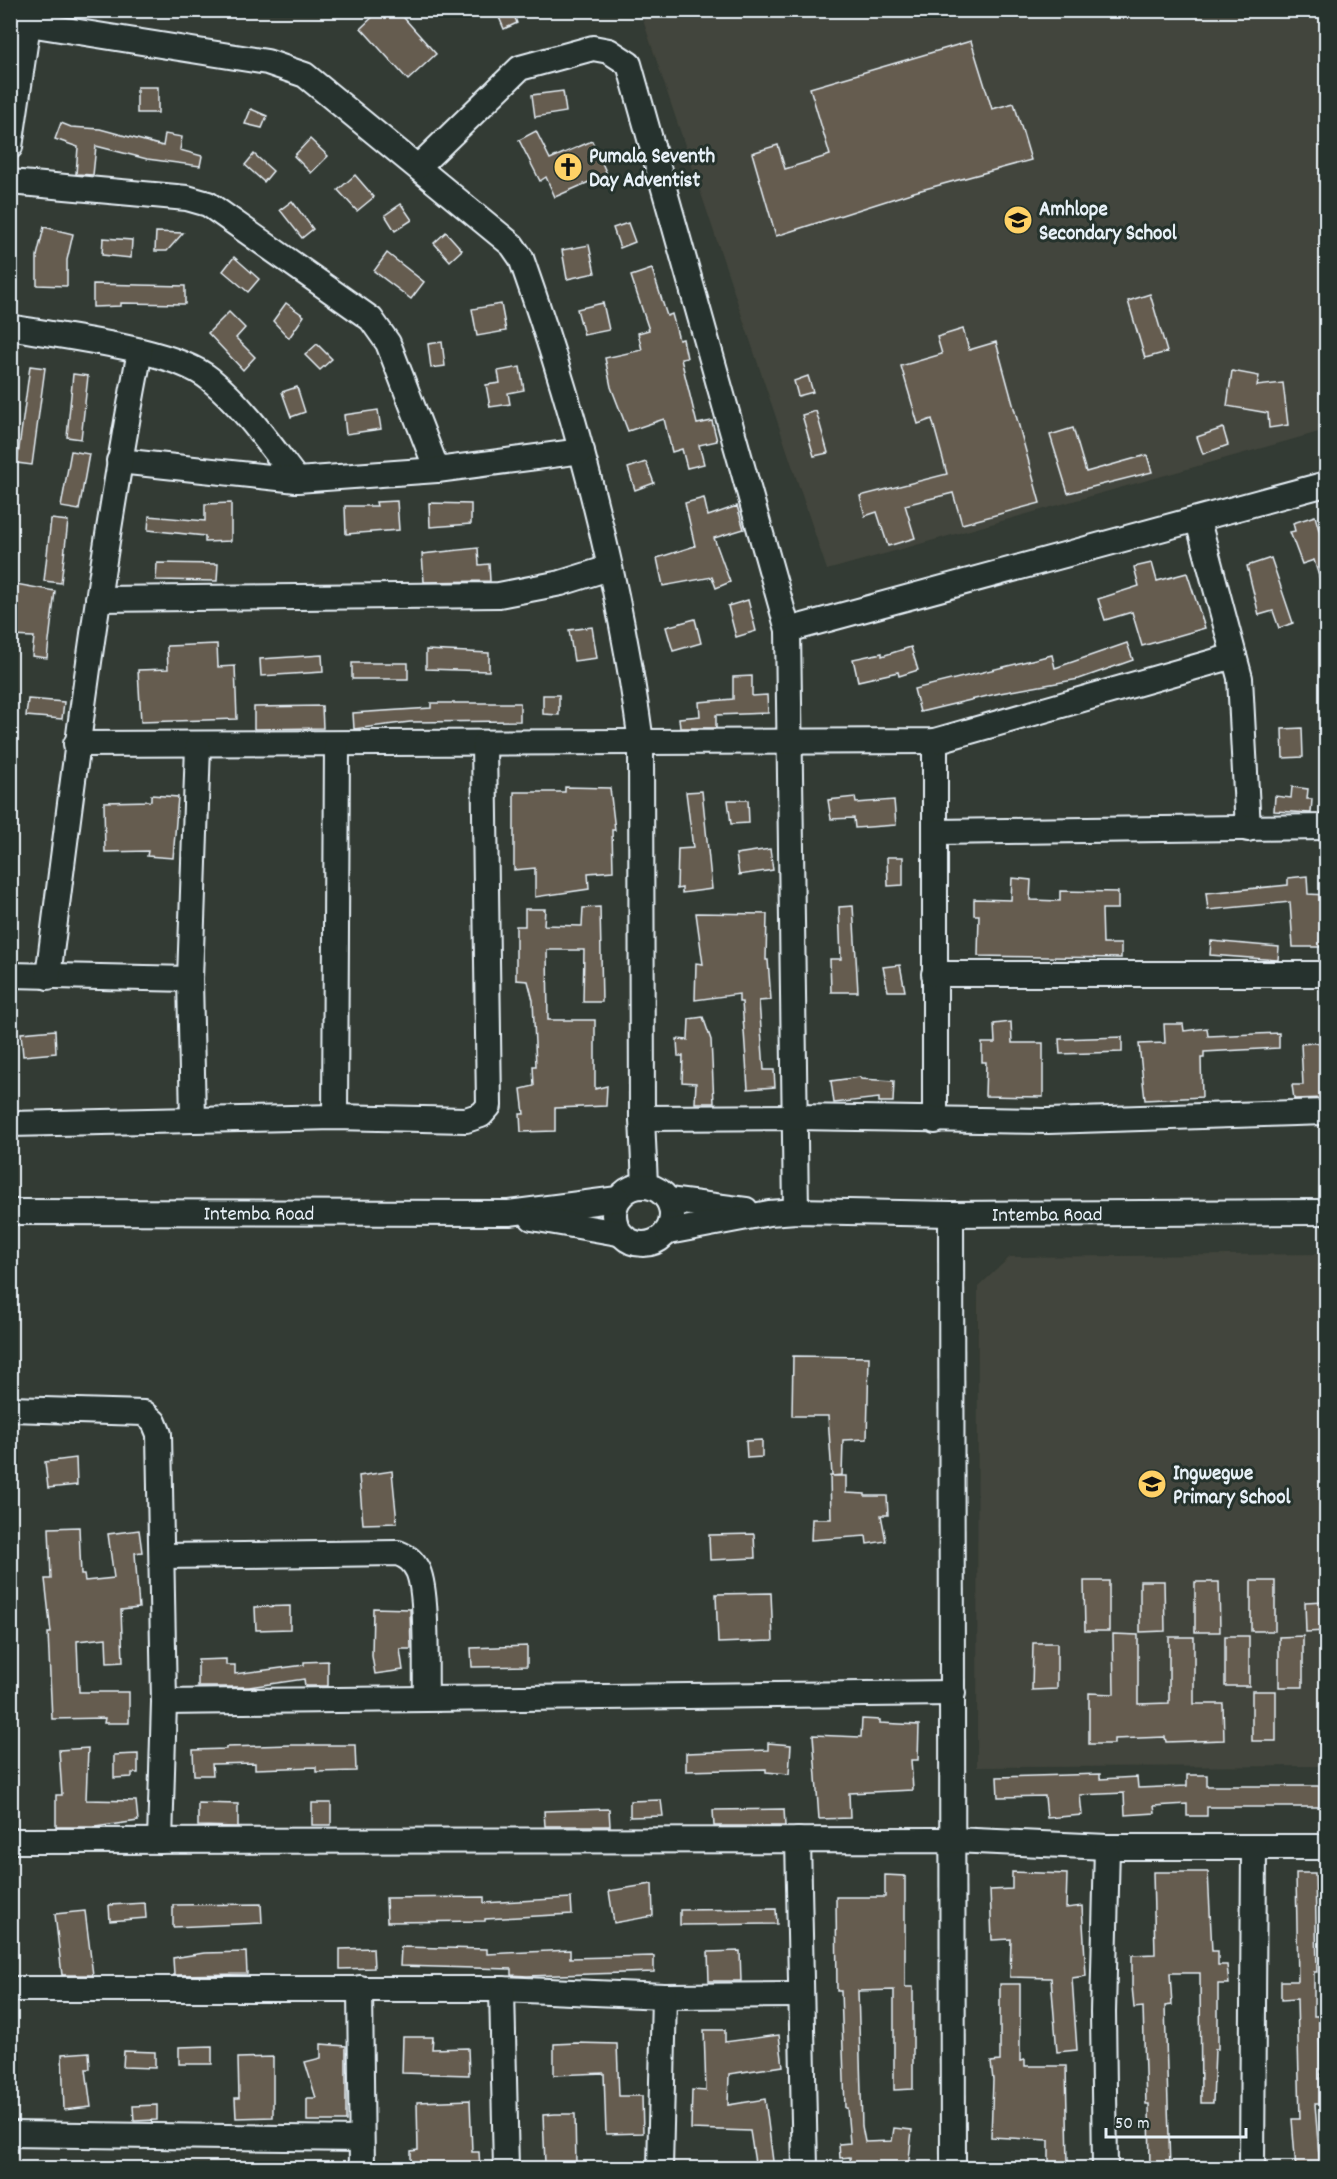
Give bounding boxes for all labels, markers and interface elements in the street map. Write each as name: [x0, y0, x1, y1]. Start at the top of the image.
place label: Pumala Seventh Day Adventist: [589, 143, 715, 197]
church icon: Pumala Seventh Day Adventist: [552, 151, 584, 183]
place label: Amhlope Secondary School: [1039, 196, 1178, 250]
school or university icon: Amhlope Secondary School: [1002, 204, 1034, 236]
street label: Intemba Road: [204, 1200, 314, 1231]
street label: Intemba Road: [992, 1201, 1103, 1232]
place label: Ingwegwe Primary School: [1173, 1460, 1292, 1514]
school or university icon: Ingwegwe Primary School: [1136, 1468, 1168, 1500]
scale bar: [1106, 2101, 1246, 2139]
text: 50 m: [1115, 2112, 1150, 2137]

